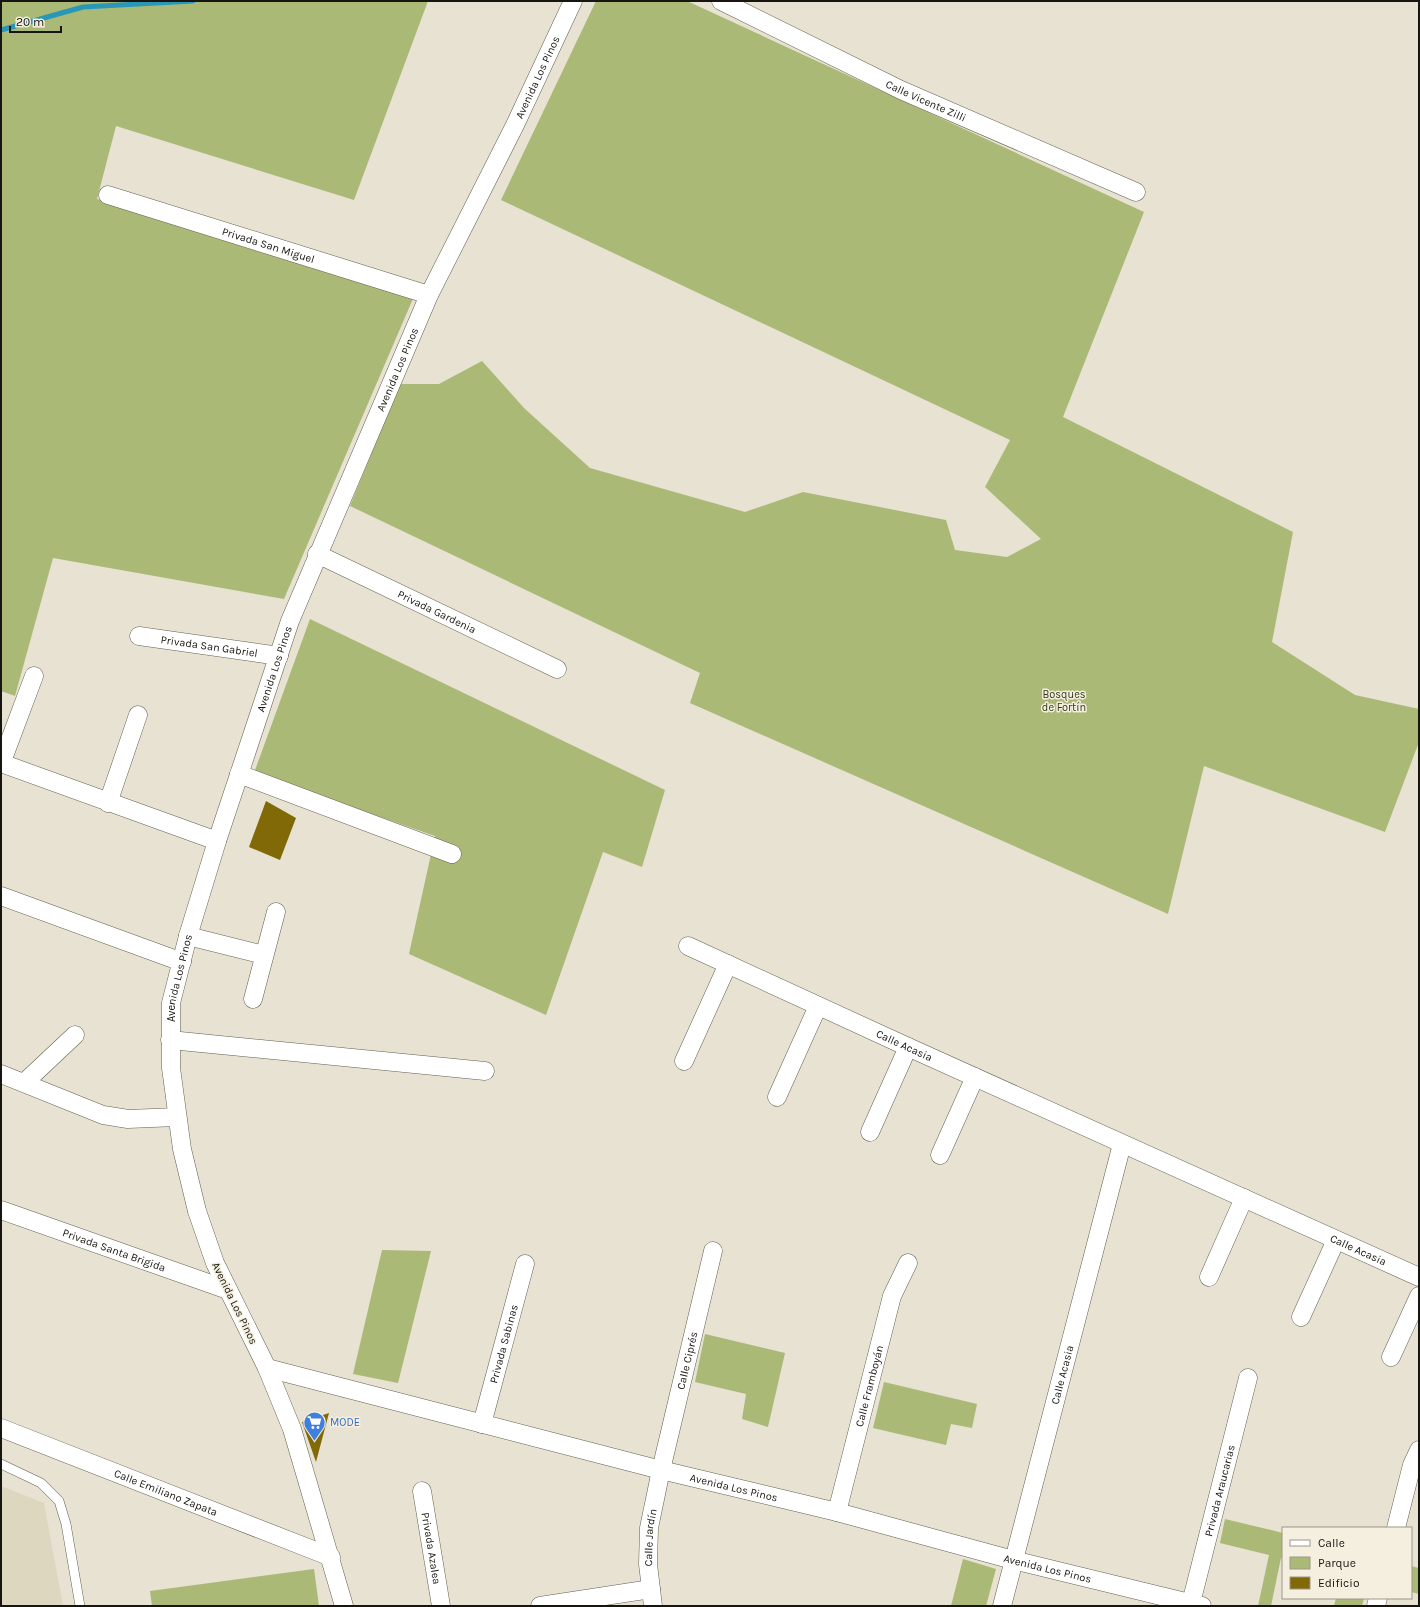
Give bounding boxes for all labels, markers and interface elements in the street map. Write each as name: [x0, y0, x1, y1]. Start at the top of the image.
scale bar: [10, 8, 61, 34]
text: 20 m: [16, 15, 44, 29]
street label: Avenida Los Pinos: [513, 34, 563, 121]
street label: Calle Vicente Zilli: [884, 78, 968, 124]
street label: Privada San Miguel: [220, 225, 316, 266]
street label: Avenida Los Pinos: [374, 325, 421, 413]
street label: Privada Gardenia: [395, 588, 478, 636]
street label: Avenida Los Pinos: [254, 624, 295, 714]
street label: Privada San Gabriel: [160, 633, 259, 660]
park label: Bosques de Fortín: [1042, 688, 1086, 714]
street label: Avenida Los Pinos: [165, 933, 195, 1022]
street label: Calle Acasia: [874, 1027, 934, 1064]
street label: Privada Santa Brigida: [61, 1226, 167, 1275]
street label: Calle Acasia: [1328, 1232, 1388, 1269]
street label: Avenida Los Pinos: [209, 1260, 260, 1347]
street label: Privada Sabinas: [487, 1303, 521, 1385]
street label: Calle Ciprés: [674, 1330, 701, 1391]
street label: Calle Framboyán: [853, 1344, 886, 1428]
street label: Calle Acasia: [1049, 1344, 1076, 1406]
supermarket icon: MODE: [302, 1409, 328, 1442]
place label: MODE: [330, 1416, 360, 1429]
street label: Privada Araucarias: [1202, 1443, 1238, 1538]
street label: Calle Emiliano Zapata: [112, 1467, 219, 1519]
street label: Avenida Los Pinos: [689, 1471, 779, 1505]
street label: Calle Jardín: [642, 1507, 660, 1567]
street label: Privada Azalea: [419, 1511, 443, 1585]
legend: [1282, 1527, 1412, 1599]
text: Calle: [1318, 1536, 1345, 1550]
street label: Avenida Los Pinos: [1002, 1552, 1093, 1586]
text: Parque: [1318, 1556, 1356, 1570]
text: Edificio: [1318, 1576, 1359, 1590]

